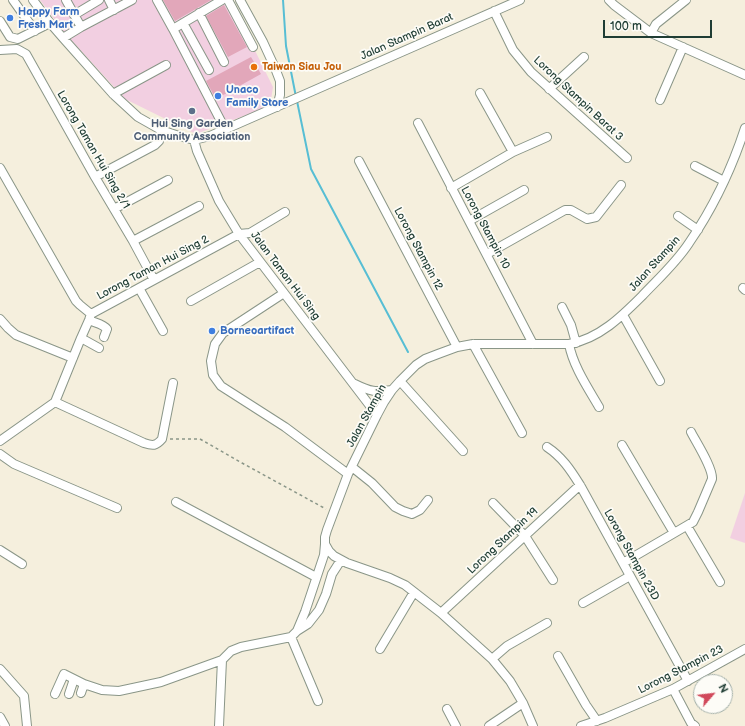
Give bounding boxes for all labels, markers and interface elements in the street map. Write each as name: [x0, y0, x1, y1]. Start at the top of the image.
place label: Happy Farm Fresh Mart: [18, 5, 79, 31]
street label: Jalan Stampin Barat: [359, 11, 455, 63]
scale bar: [605, 12, 714, 38]
marker: Happy Farm Fresh Mart: [5, 13, 15, 23]
text: 100 m: [610, 19, 642, 34]
street label: Lorong Stampin Barat 3: [530, 54, 626, 144]
place label: Taiwan Siau Jou: [262, 60, 341, 74]
marker: Taiwan Siau Jou: [249, 62, 259, 72]
place label: Unaco Family Store: [226, 83, 288, 109]
street label: Lorong Taman Hui Sing 2/1: [54, 89, 132, 211]
marker: Unaco Family Store: [213, 91, 223, 101]
marker: Hui Sing Garden Community Association: [187, 106, 197, 116]
place label: Hui Sing Garden Community Association: [134, 117, 250, 143]
street label: Lorong Stampin 10: [458, 184, 512, 272]
street label: Lorong Stampin 12: [391, 205, 445, 293]
street label: Jalan Taman Hui Sing: [247, 229, 323, 323]
street label: Lorong Taman Hui Sing 2: [95, 233, 211, 303]
street label: Jalan Stampin: [627, 234, 683, 294]
place label: Borneoartifact: [220, 324, 294, 338]
marker: Borneoartifact: [207, 326, 217, 336]
street label: Jalan Stampin: [344, 382, 390, 450]
street label: Lorong Stampin 19: [465, 505, 541, 577]
street label: Lorong Stampin 23D: [601, 507, 661, 603]
street label: Lorong Stampin 23: [636, 643, 726, 697]
north arrow: [693, 674, 733, 714]
text: N: [715, 682, 731, 695]

